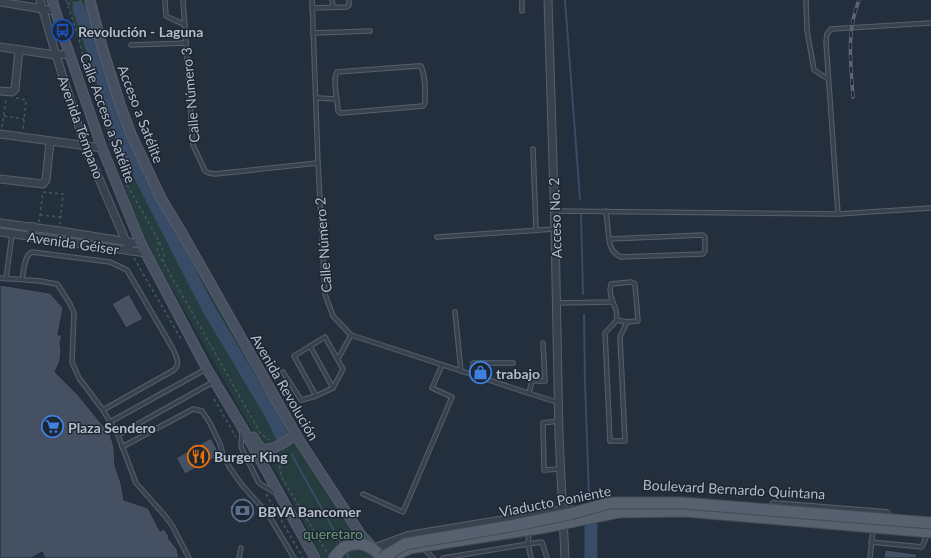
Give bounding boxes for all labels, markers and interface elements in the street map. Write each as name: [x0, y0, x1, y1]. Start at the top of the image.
bus stop icon: Revolución - Laguna: [49, 18, 75, 44]
place label: Revolución - Laguna: [78, 23, 203, 40]
street label: Calle Número 3: [177, 47, 203, 143]
street label: Calle Acceso a Satélite: [77, 51, 139, 185]
street label: Acceso a Satélite: [114, 63, 168, 165]
street label: Avenida Témpano: [54, 73, 108, 181]
street label: Acceso No. 2: [545, 177, 565, 259]
street label: Calle Número 2: [311, 197, 335, 293]
street label: Avenida Géiser: [26, 228, 120, 258]
street label: Avenida Revolución: [248, 331, 322, 443]
shop icon: trabajo: [468, 360, 494, 386]
place label: trabajo: [496, 365, 540, 382]
supermarket icon: Plaza Sendero: [39, 414, 65, 440]
place label: Plaza Sendero: [68, 419, 156, 436]
restaurant icon: Burger King: [185, 443, 211, 469]
place label: Burger King: [214, 448, 288, 465]
street label: Boulevard Bernardo Quintana: [642, 476, 826, 502]
street label: Viaducto Poniente: [498, 482, 612, 520]
bank icon: BBVA Bancomer: [229, 498, 255, 524]
place label: BBVA Bancomer: [258, 503, 362, 520]
park label: queretaro: [303, 525, 363, 542]

